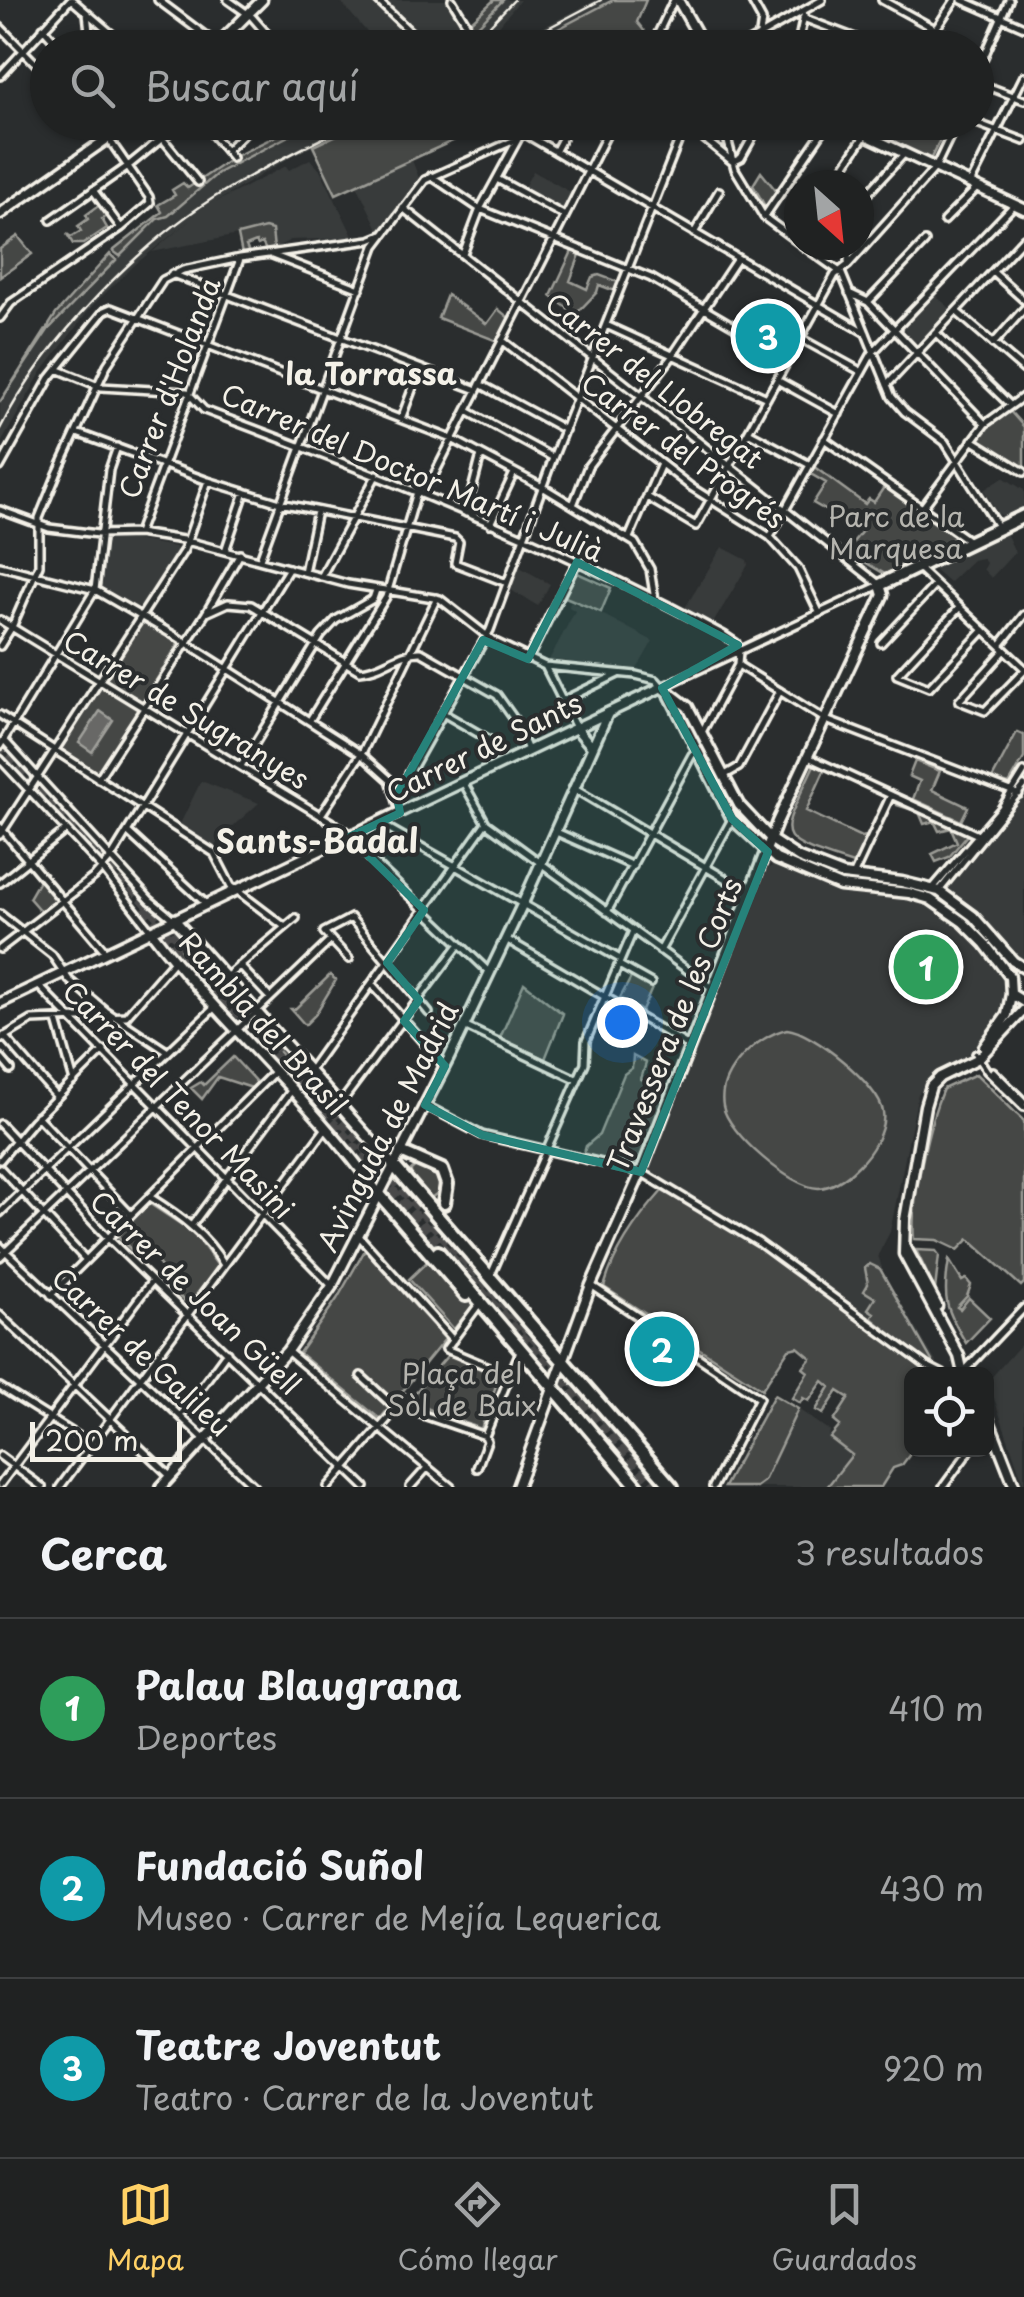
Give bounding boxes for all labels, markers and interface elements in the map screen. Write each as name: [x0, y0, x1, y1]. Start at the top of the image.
search box: [30, 30, 994, 140]
text: Buscar aquí: [145, 57, 359, 114]
icon: search: [65, 58, 120, 113]
north arrow: [784, 170, 874, 260]
street label: Carrer d'Holanda: [107, 270, 231, 505]
street label: Carrer del Llobregat: [537, 281, 773, 479]
pin: 3: [736, 298, 800, 374]
district label: la Torrassa: [285, 350, 458, 395]
street label: Carrer del Progrés: [573, 361, 795, 539]
street label: Carrer del Doctor Martí i Julià: [215, 371, 611, 572]
park label: Parc de la Marquesa: [828, 494, 965, 569]
street label: Carrer de Sugranyes: [56, 618, 318, 799]
street label: Carrer de Sants: [378, 681, 589, 813]
district label: Sants-Badal: [216, 816, 418, 864]
street label: Travessera de les Corts: [595, 871, 752, 1178]
street label: Rambla del Brasil: [170, 922, 359, 1124]
pin: 1: [894, 930, 958, 1004]
street label: Carrer del Tenor Masini: [53, 970, 305, 1228]
street label: Avinguda de Madrid: [305, 994, 468, 1259]
your location: [597, 997, 648, 1048]
street label: Carrer de Joan Güell: [81, 1180, 311, 1404]
street label: Carrer de Galileu: [43, 1256, 241, 1446]
pin: 2: [630, 1312, 694, 1386]
park label: Plaça del Sòl de Baix: [388, 1351, 536, 1426]
map controls: [904, 1367, 994, 1457]
button: locate: [904, 1367, 994, 1457]
scale bar: [30, 1417, 182, 1462]
text: 200 m: [45, 1418, 138, 1461]
text: Cerca: [40, 1521, 167, 1584]
text: 3 resultados: [795, 1528, 984, 1576]
text: Palau Blaugrana: [135, 1656, 462, 1713]
text: 1: [65, 1684, 80, 1732]
text: 410 m: [888, 1684, 984, 1732]
text: Deportes: [135, 1713, 277, 1761]
text: Fundació Suñol: [135, 1836, 424, 1893]
text: 2: [61, 1864, 84, 1912]
text: 430 m: [879, 1864, 984, 1912]
text: Museo · Carrer de Mejía Lequerica: [135, 1893, 661, 1941]
text: Teatre Joventut: [135, 2016, 441, 2073]
text: 3: [62, 2044, 83, 2092]
text: 920 m: [883, 2044, 984, 2092]
text: Teatro · Carrer de la Joventut: [135, 2073, 594, 2121]
tab: Mapa: [107, 2177, 184, 2280]
tab: Cómo llegar: [398, 2177, 558, 2280]
tab: Guardados: [771, 2177, 917, 2280]

